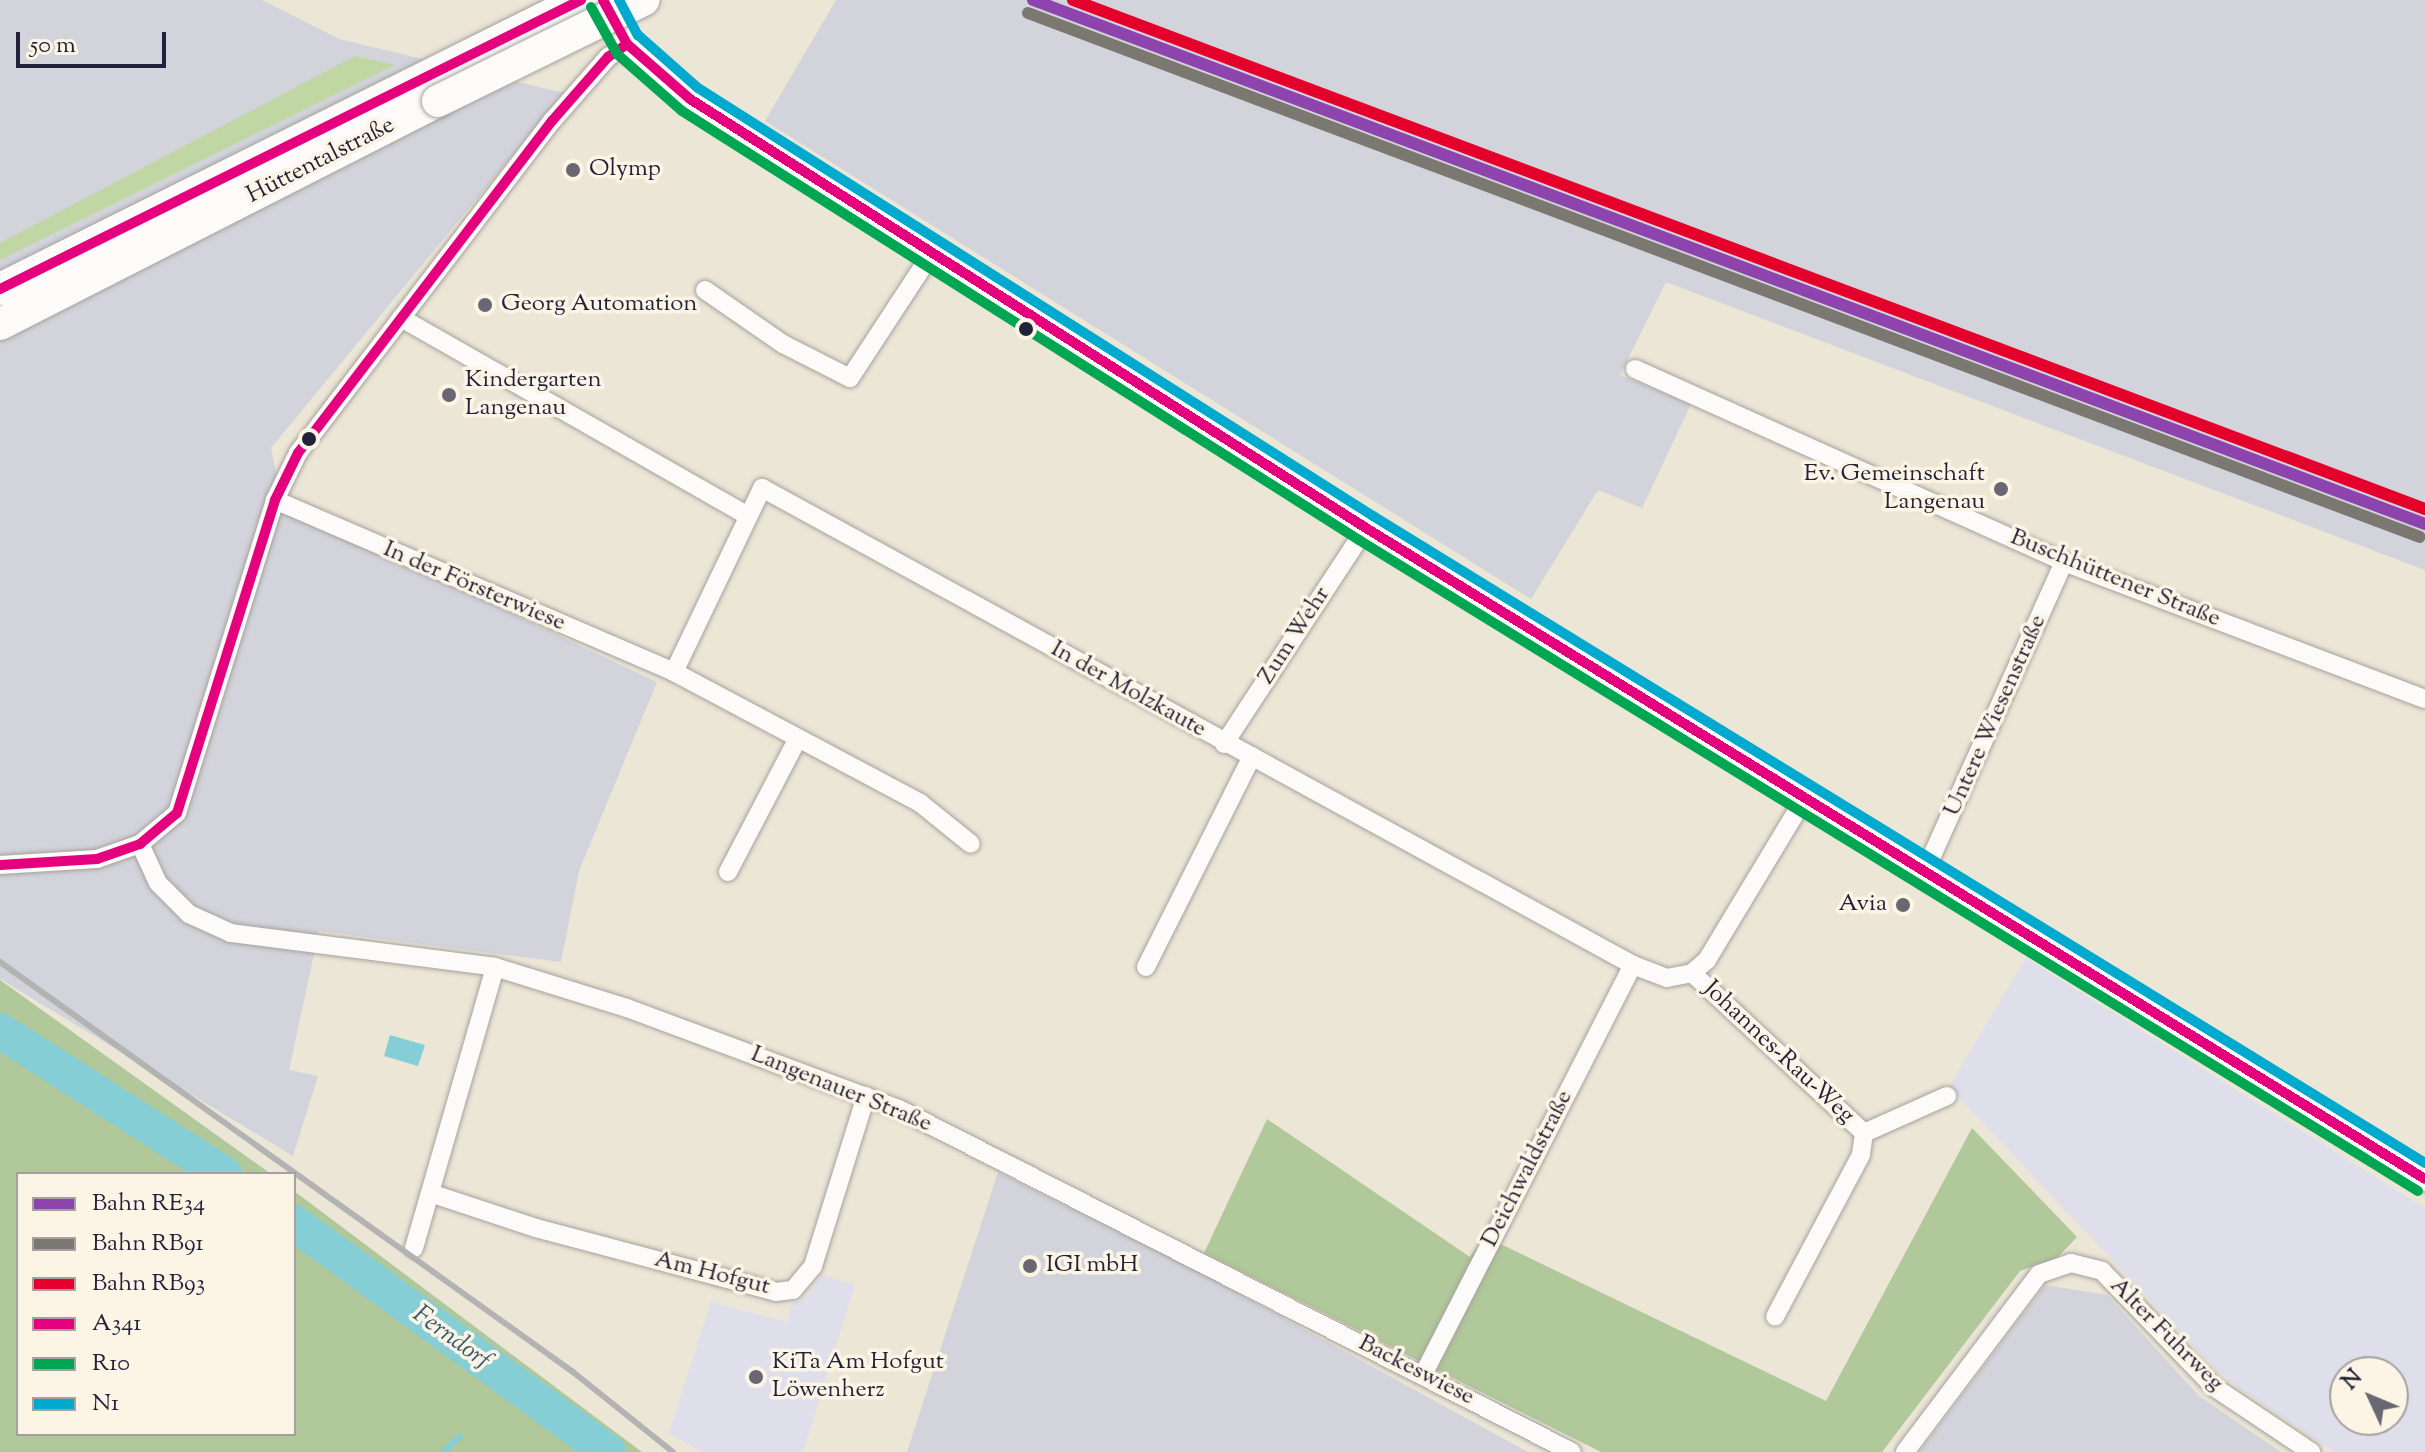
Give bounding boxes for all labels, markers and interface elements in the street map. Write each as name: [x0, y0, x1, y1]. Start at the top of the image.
scale bar: [20, 16, 170, 66]
text: 50 m: [30, 29, 76, 63]
street label: Hüttentalstraße: [242, 111, 400, 211]
place label: Olymp: [589, 156, 661, 184]
marker: Olymp: [564, 161, 582, 179]
place label: Georg Automation: [501, 291, 697, 319]
marker: Georg Automation: [476, 296, 494, 314]
unlabelled marker: [1018, 321, 1034, 337]
place label: Kindergarten Langenau: [465, 367, 602, 423]
marker: Kindergarten Langenau: [440, 386, 458, 404]
unlabelled marker: [301, 431, 317, 447]
place label: Ev. Gemeinschaft Langenau: [1804, 461, 1985, 517]
marker: Ev. Gemeinschaft Langenau: [1992, 480, 2010, 498]
street label: Buschhüttener Straße: [2006, 524, 2224, 634]
street label: In der Försterwiese: [379, 536, 569, 638]
street label: Zum Wehr: [1253, 582, 1337, 690]
street label: Untere Wiesenstraße: [1939, 611, 2053, 821]
street label: In der Molzkaute: [1045, 635, 1211, 745]
place label: Avia: [1838, 891, 1887, 919]
marker: Avia: [1894, 896, 1912, 914]
street label: Johannes-Rau-Weg: [1696, 976, 1860, 1130]
street label: Langenauer Straße: [746, 1041, 936, 1139]
street label: Deichwaldstraße: [1476, 1086, 1580, 1252]
legend: [16, 1172, 296, 1436]
text: Bahn RE34: [92, 1187, 205, 1221]
text: Bahn RB91: [92, 1227, 204, 1261]
street label: Am Hofgut: [651, 1246, 773, 1302]
place label: IGI mbH: [1046, 1252, 1138, 1280]
marker: IGI mbH: [1021, 1257, 1039, 1275]
text: Bahn RB93: [92, 1267, 205, 1301]
street label: Alter Fuhrweg: [2103, 1272, 2229, 1398]
water label: Ferndorf: [406, 1299, 496, 1377]
text: A341: [92, 1307, 141, 1341]
street label: Backeswiese: [1353, 1330, 1479, 1412]
text: R10: [92, 1347, 130, 1381]
place label: KiTa Am Hofgut Löwenherz: [772, 1349, 944, 1405]
north arrow: [2329, 1356, 2409, 1436]
text: N: [2336, 1363, 2371, 1398]
marker: KiTa Am Hofgut Löwenherz: [747, 1368, 765, 1386]
text: N1: [92, 1387, 119, 1421]

